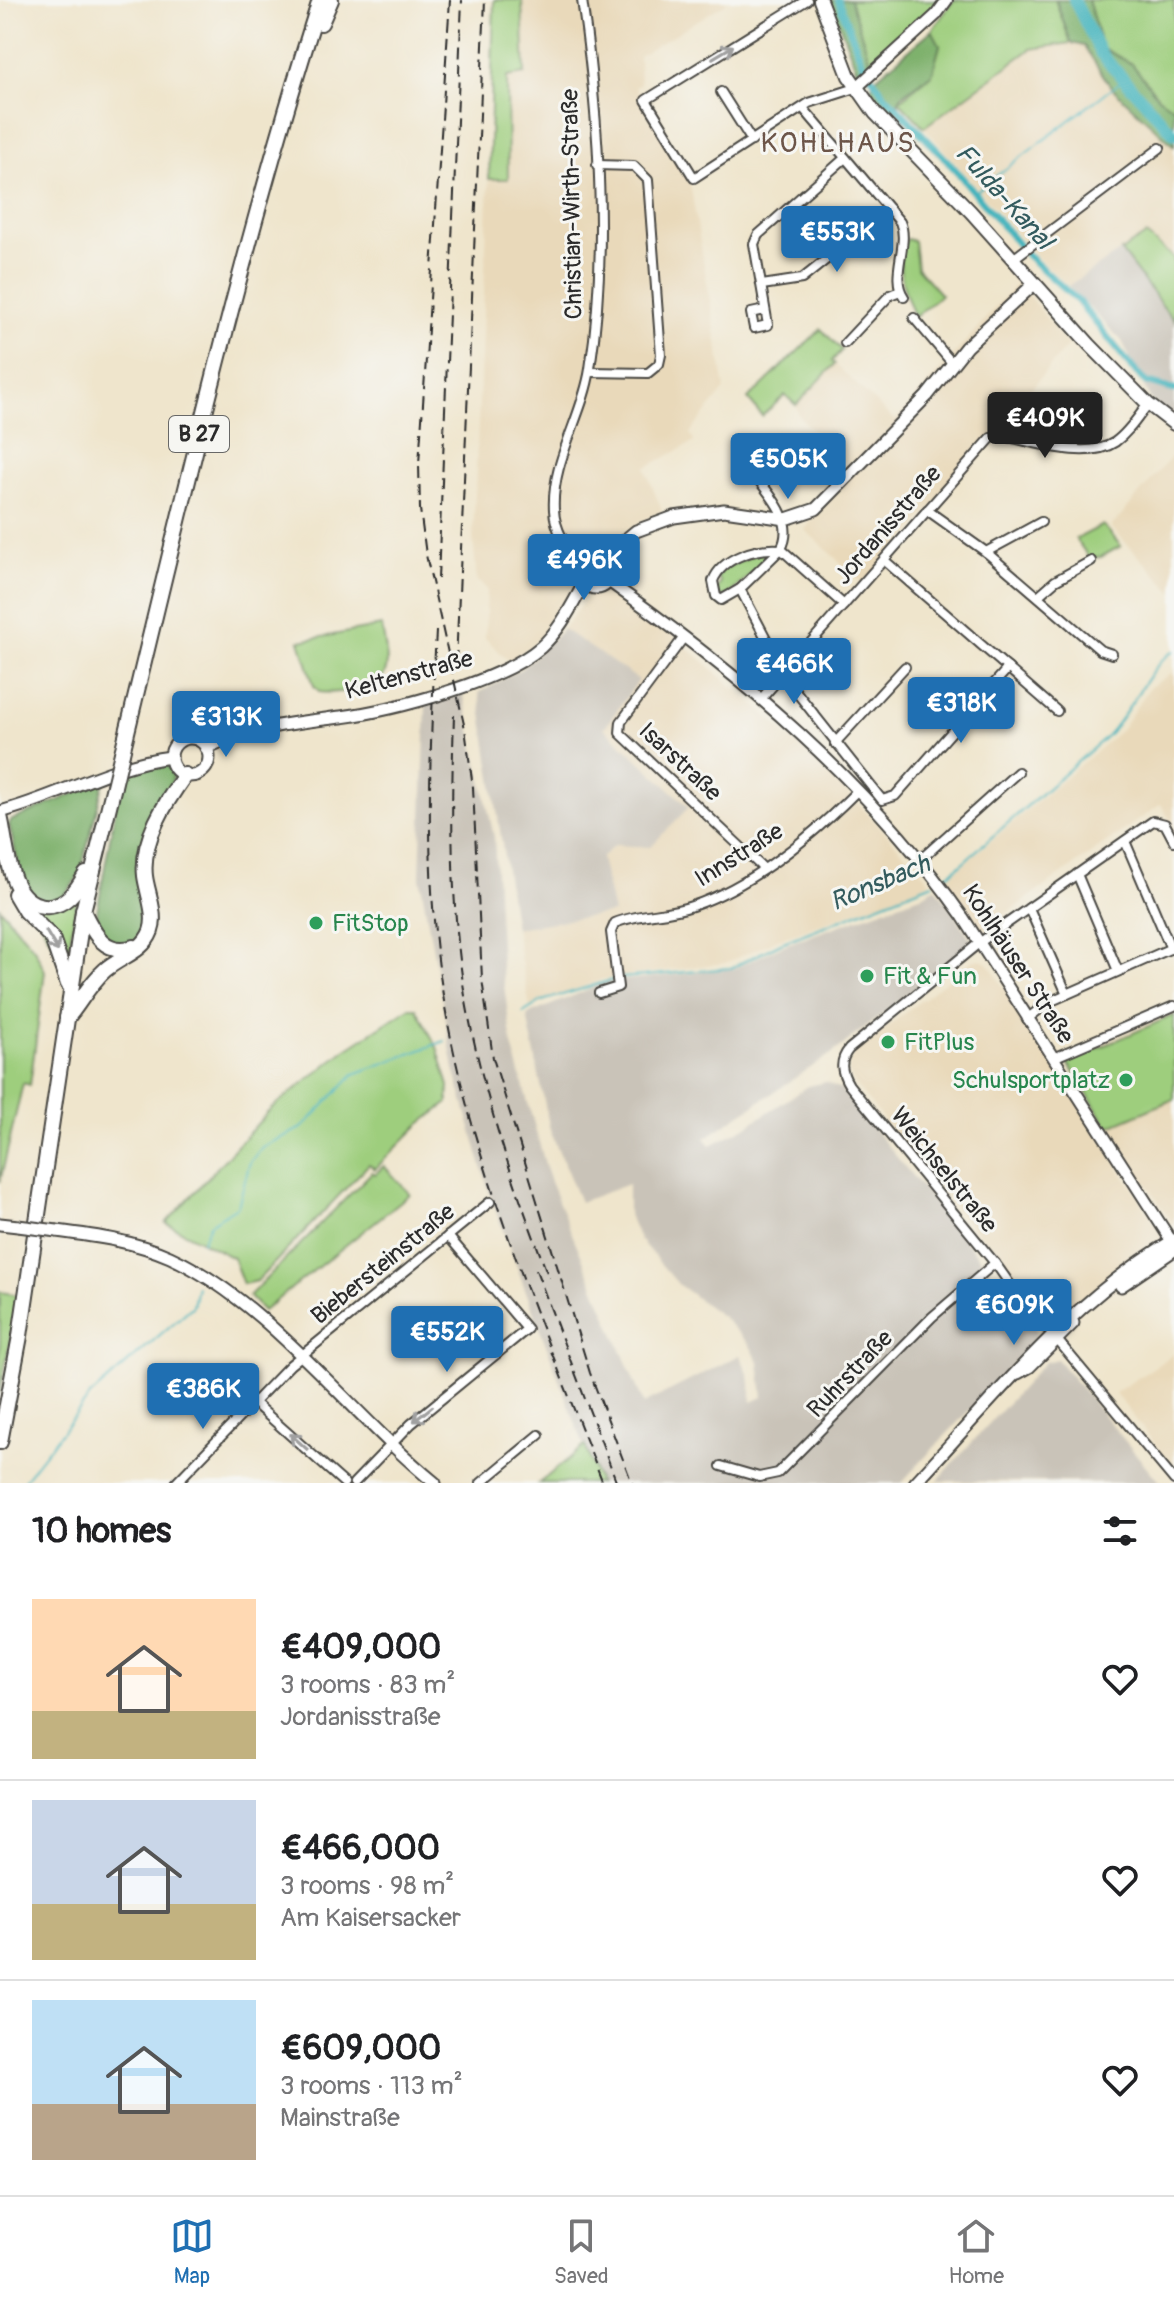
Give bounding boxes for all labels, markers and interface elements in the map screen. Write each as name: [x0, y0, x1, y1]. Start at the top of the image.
one-way arrow: [711, 43, 734, 59]
street label: Christian-Wirth-Straße: [555, 88, 589, 320]
district label: KOHLHAUS: [761, 126, 915, 161]
water label: Fulda-Kanal: [948, 138, 1062, 258]
pin: €553K: [781, 206, 893, 274]
text: €553K: [799, 216, 875, 248]
pin: €409K: [989, 392, 1101, 460]
text: €409K: [1005, 402, 1085, 434]
road number: B 27: [169, 416, 229, 452]
pin: €505K: [732, 433, 844, 501]
text: €505K: [749, 443, 827, 475]
street label: Jordanisstraße: [828, 459, 948, 590]
pin: €496K: [528, 534, 640, 602]
text: €496K: [546, 544, 622, 576]
pin: €466K: [738, 638, 850, 706]
street label: Keltenstraße: [342, 644, 476, 706]
text: €466K: [755, 648, 833, 680]
pin: €318K: [905, 677, 1017, 745]
text: €318K: [926, 687, 996, 719]
pin: €313K: [170, 691, 282, 759]
text: €313K: [190, 701, 262, 733]
street label: Isarstraße: [633, 717, 727, 808]
street label: Innstraße: [690, 817, 789, 893]
water label: Ronsbach: [825, 847, 936, 918]
street label: Kohlhäuser Straße: [956, 879, 1080, 1049]
place label: FitStop: [332, 909, 409, 938]
marker: FitStop: [307, 914, 325, 932]
one-way arrow: [44, 929, 60, 952]
place label: Fit & Fun: [883, 962, 977, 991]
marker: Fit & Fun: [858, 967, 876, 985]
place label: FitPlus: [904, 1028, 974, 1057]
marker: FitPlus: [879, 1033, 897, 1051]
place label: Schulsportplatz: [952, 1066, 1110, 1095]
marker: Schulsportplatz: [1117, 1071, 1135, 1089]
street label: Weichselstraße: [884, 1101, 1004, 1239]
street label: Biebersteinstraße: [305, 1197, 461, 1331]
pin: €609K: [958, 1279, 1070, 1347]
text: €609K: [974, 1289, 1054, 1321]
pin: €552K: [391, 1306, 503, 1374]
text: €552K: [409, 1316, 485, 1348]
street label: Ruhrstraße: [801, 1324, 899, 1424]
pin: €386K: [147, 1363, 259, 1431]
text: €386K: [165, 1373, 241, 1405]
one-way arrow: [413, 1405, 434, 1423]
one-way arrow: [289, 1434, 309, 1452]
icon: filters: [1098, 1509, 1142, 1553]
text: 10 homes: [32, 1510, 171, 1553]
text: €409,000: [280, 1626, 441, 1669]
icon: home: [96, 1631, 192, 1727]
icon: heart: [1098, 1657, 1142, 1701]
text: 3 rooms · 83 m²: [280, 1669, 455, 1701]
text: Jordanisstraße: [280, 1701, 441, 1733]
text: €466,000: [280, 1827, 440, 1870]
icon: home: [96, 1832, 192, 1928]
icon: heart: [1098, 1858, 1142, 1902]
text: 3 rooms · 98 m²: [280, 1870, 454, 1902]
text: Am Kaisersacker: [280, 1902, 461, 1934]
text: €609,000: [280, 2027, 441, 2070]
icon: home: [96, 2032, 192, 2128]
icon: heart: [1098, 2058, 1142, 2102]
text: 3 rooms · 113 m²: [280, 2070, 463, 2102]
text: Mainstraße: [280, 2102, 400, 2134]
tab: Map: [170, 2214, 214, 2290]
tab: Saved: [554, 2214, 609, 2290]
tab: Home: [949, 2214, 1004, 2290]

